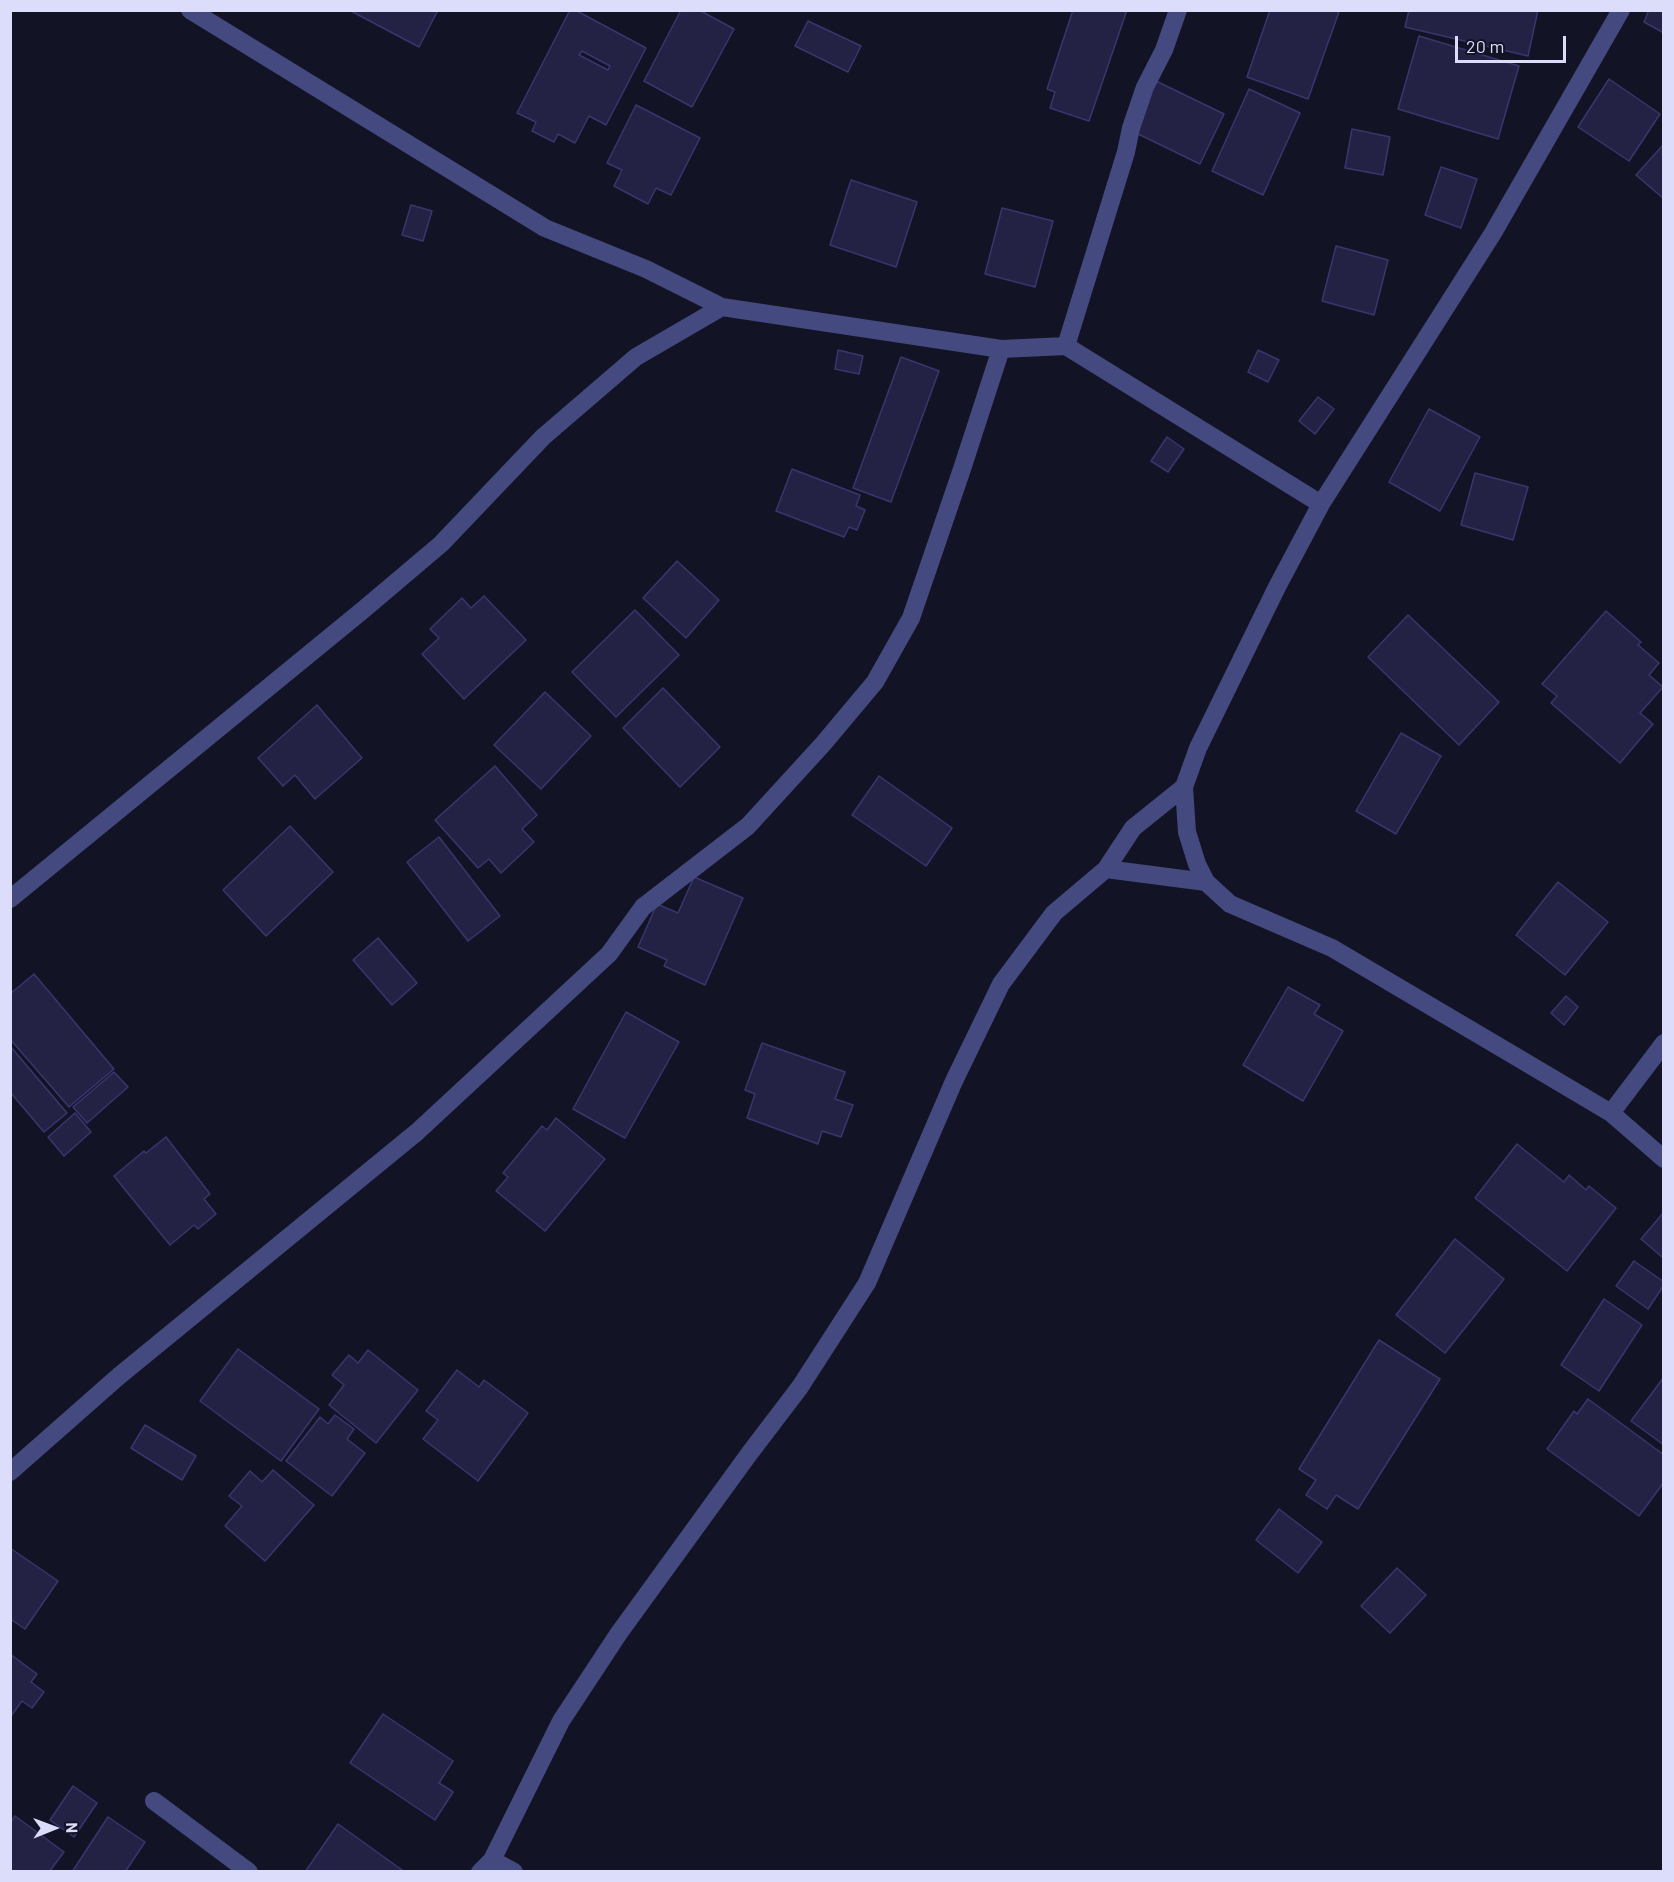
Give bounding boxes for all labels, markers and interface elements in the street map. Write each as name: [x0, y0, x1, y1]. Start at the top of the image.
scale bar: [1458, 24, 1569, 62]
text: 20 m: [1466, 35, 1504, 57]
north arrow: [24, 1798, 84, 1858]
text: N: [63, 1822, 82, 1833]

